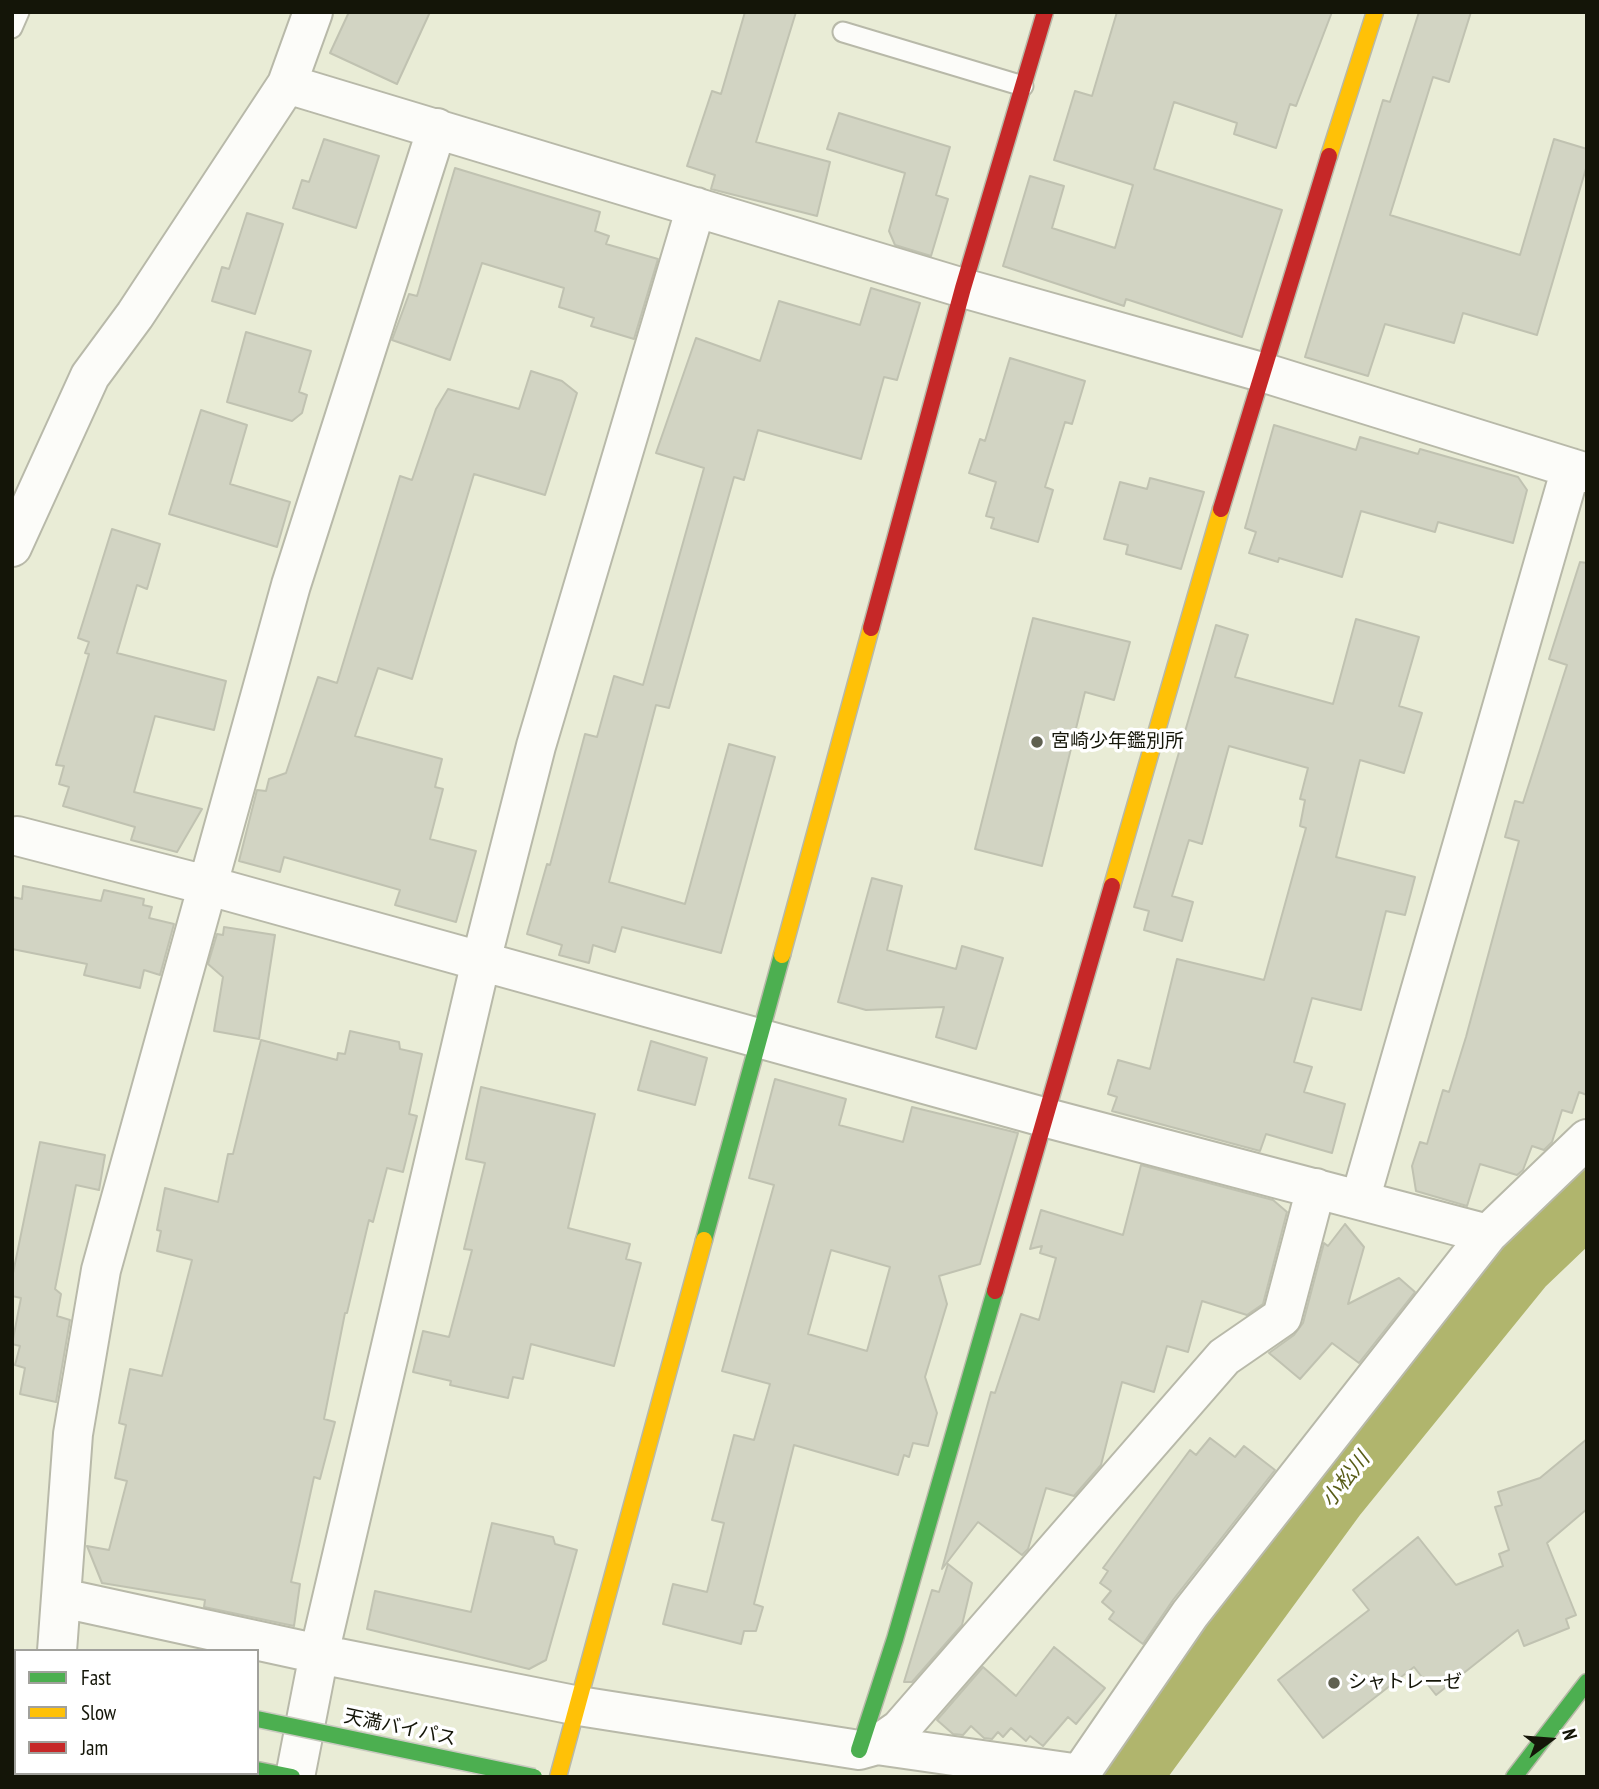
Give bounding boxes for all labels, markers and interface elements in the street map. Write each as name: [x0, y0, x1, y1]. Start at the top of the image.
place label: 宮崎少年鑑別所: [1051, 731, 1184, 753]
marker: 宮崎少年鑑別所: [1029, 734, 1045, 750]
water label: 小松川: [1317, 1447, 1375, 1513]
legend: [14, 1649, 259, 1775]
text: Fast: [81, 1664, 111, 1691]
place label: シャトレーゼ: [1348, 1672, 1462, 1694]
marker: シャトレーゼ: [1326, 1675, 1342, 1691]
text: Slow: [81, 1699, 116, 1726]
street label: 天満バイパス: [342, 1705, 458, 1751]
north arrow: [1515, 1705, 1585, 1775]
text: N: [1557, 1726, 1583, 1742]
text: Jam: [81, 1734, 108, 1761]

